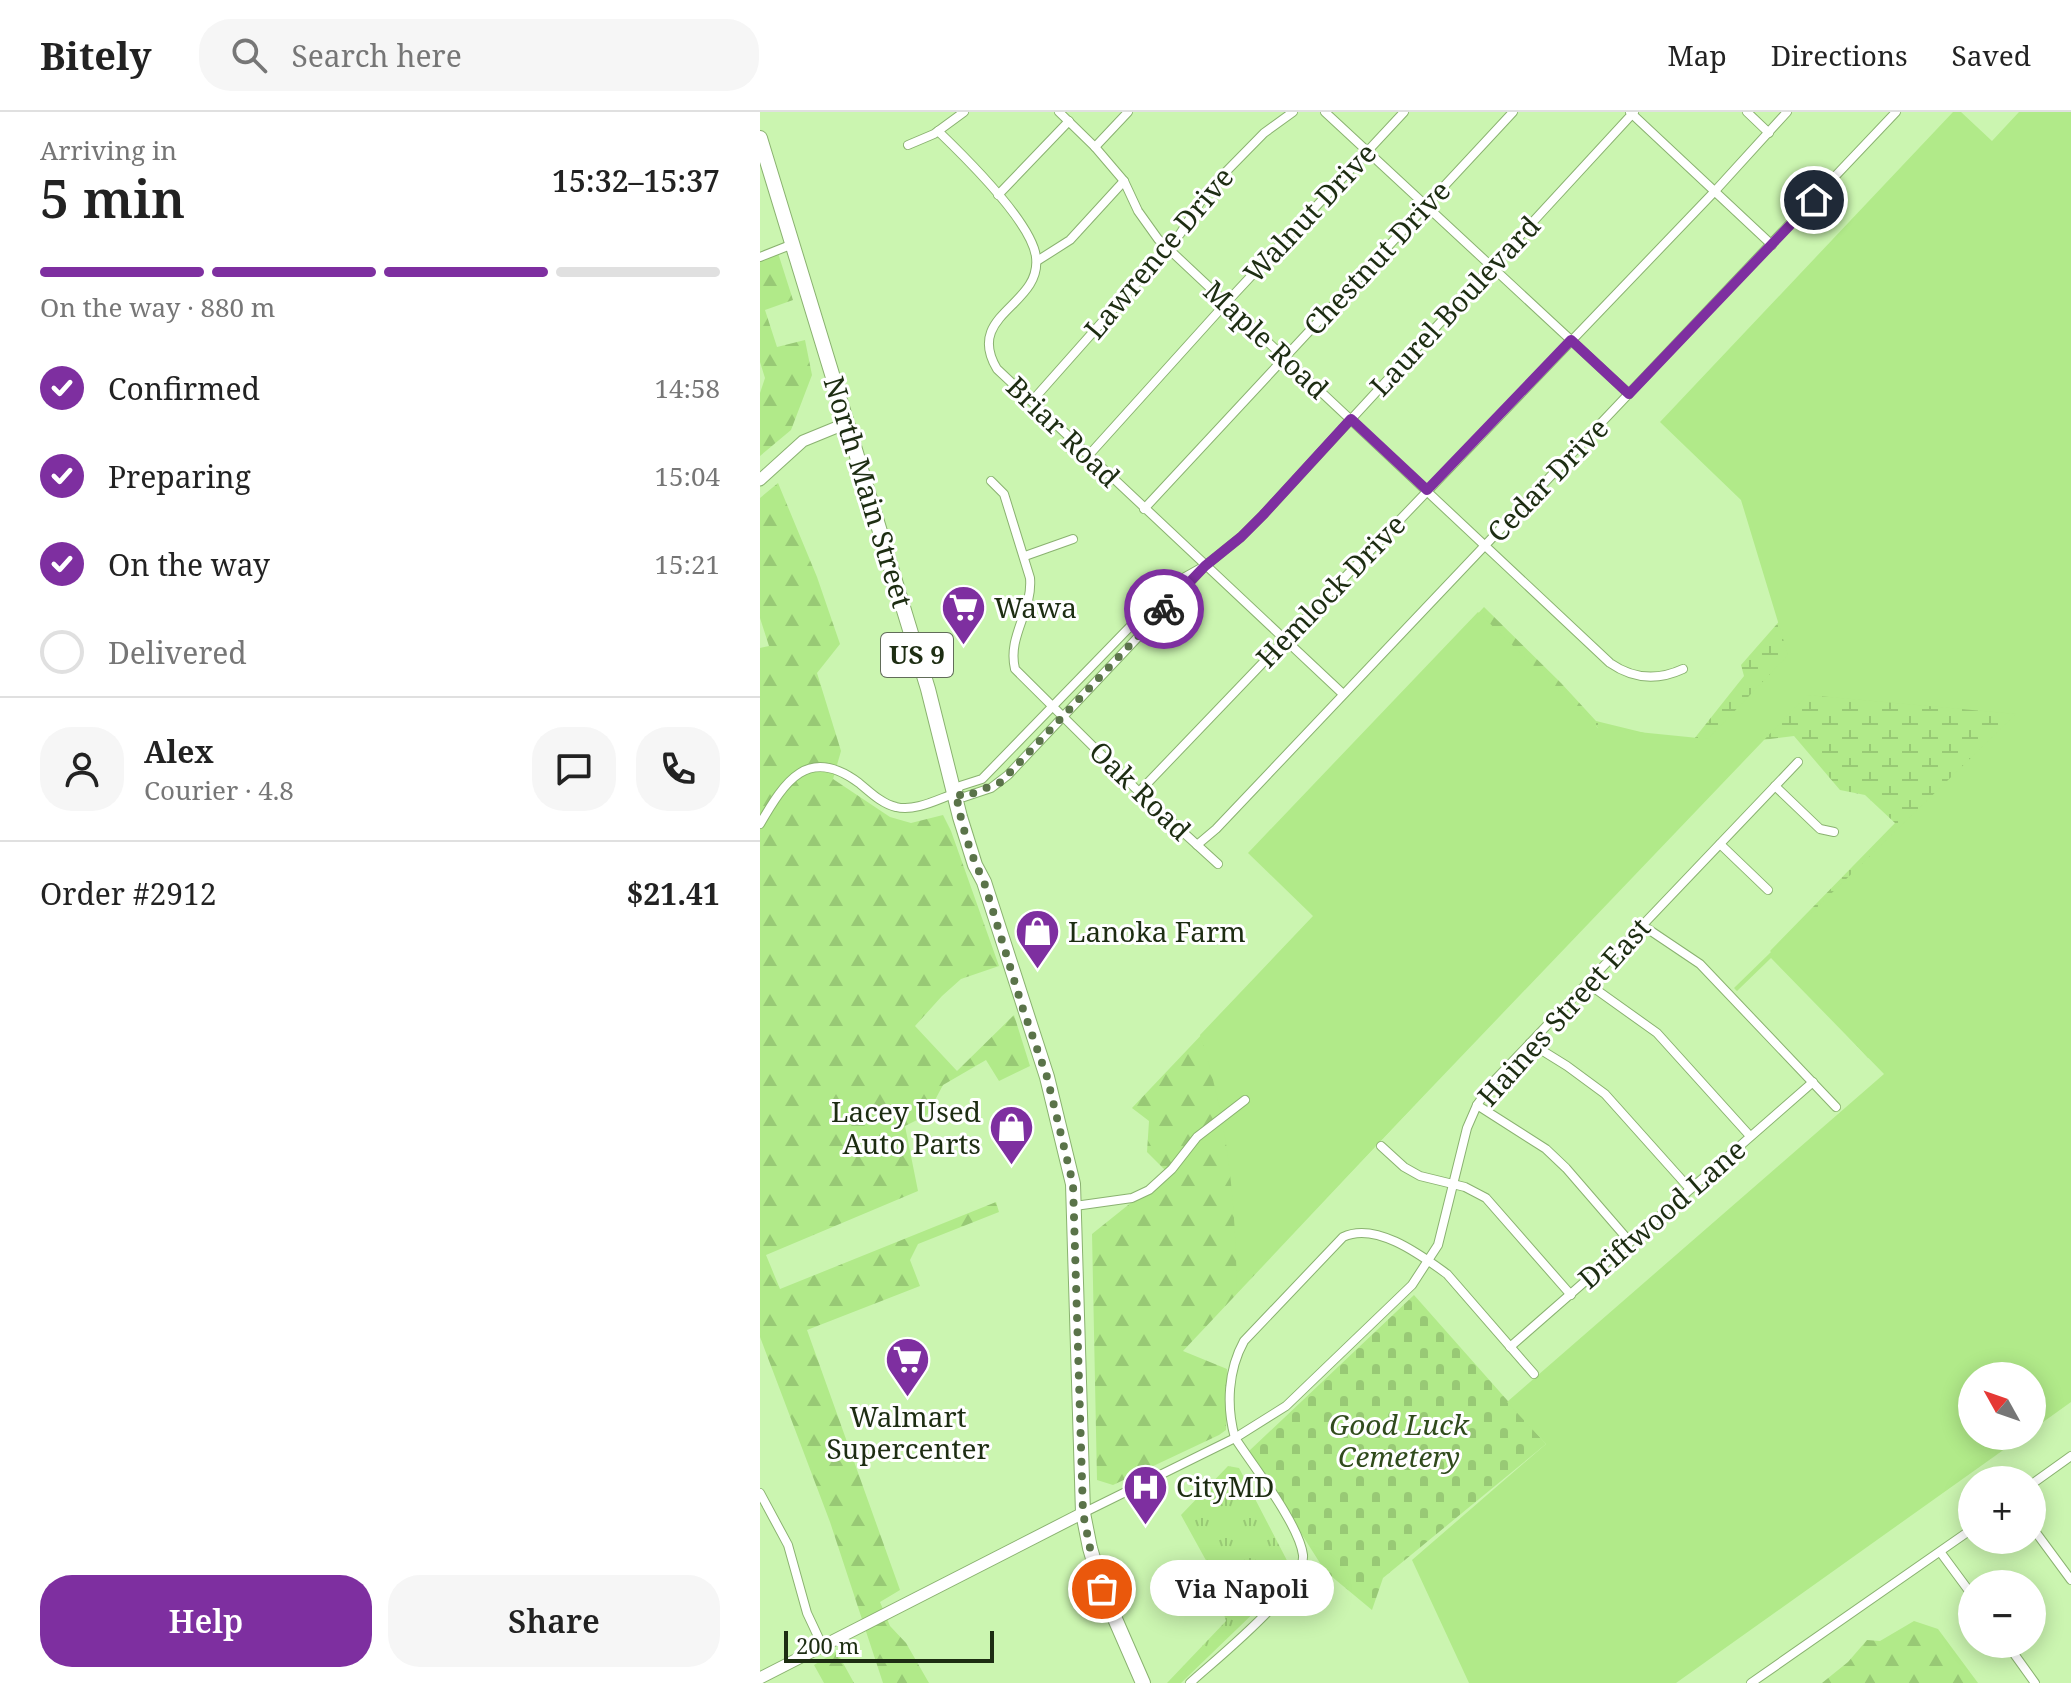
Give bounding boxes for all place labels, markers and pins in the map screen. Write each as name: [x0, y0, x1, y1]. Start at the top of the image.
pin: [1780, 166, 1848, 234]
supermarket icon: Wawa: [939, 584, 987, 647]
place label: Wawa: [994, 588, 1077, 626]
shop icon: Lanoka Farm: [1013, 908, 1061, 971]
place label: Lanoka Farm: [1068, 912, 1246, 950]
place label: Lacey Used Auto Parts: [831, 1092, 981, 1162]
shop icon: Lacey Used Auto Parts: [988, 1104, 1036, 1167]
supermarket icon: Walmart Supercenter: [884, 1336, 932, 1399]
place label: Walmart Supercenter: [826, 1397, 990, 1467]
hospital icon: CityMD: [1121, 1463, 1169, 1526]
place label: CityMD: [1176, 1467, 1274, 1505]
pin: [1068, 1555, 1136, 1623]
callout: Via Napoli: [1150, 1561, 1334, 1617]

